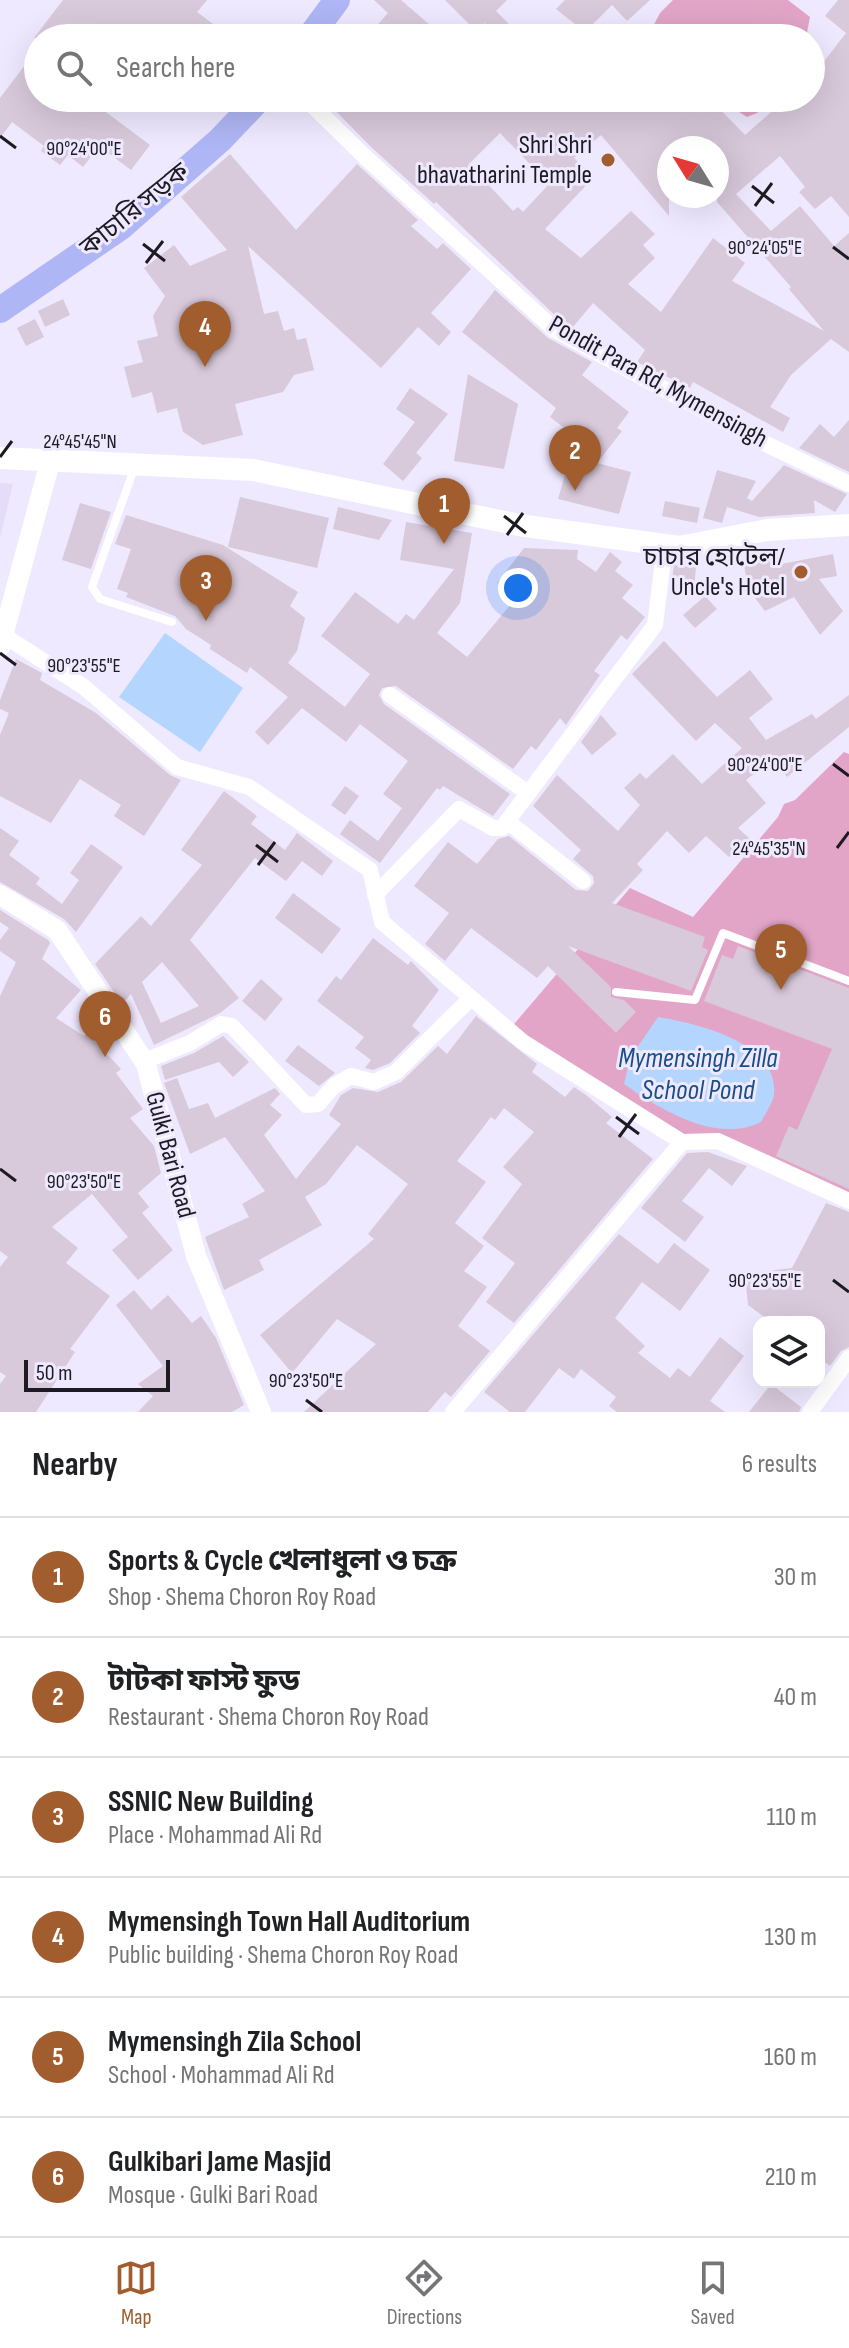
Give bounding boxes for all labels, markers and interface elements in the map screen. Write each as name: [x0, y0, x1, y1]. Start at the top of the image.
search box: [24, 24, 825, 112]
icon: search: [52, 46, 96, 90]
text: Search here: [116, 50, 235, 86]
place label: Shri Shri bhavatharini Temple: [417, 130, 592, 191]
north arrow: [657, 136, 729, 208]
text: 90°24'00"E: [46, 137, 122, 161]
marker: Shri Shri bhavatharini Temple: [599, 151, 617, 169]
street label: কাচারি সড়ক: [74, 156, 196, 264]
text: 90°24'05"E: [728, 236, 802, 260]
pin: 4: [179, 301, 231, 367]
street label: Pondit Para Rd, Mymensingh: [543, 309, 773, 455]
pin: 2: [549, 425, 601, 491]
text: 24°45'45"N: [43, 430, 117, 454]
pin: 1: [418, 478, 470, 544]
place label: চাচার হোটেল/ Uncle's Hotel: [642, 542, 785, 603]
pin: 3: [180, 555, 232, 621]
marker: চাচার হোটেল/ Uncle's Hotel: [792, 563, 810, 581]
your location: [498, 568, 538, 608]
text: 90°23'55"E: [47, 654, 121, 678]
text: 90°24'00"E: [727, 753, 803, 777]
text: 24°45'35"N: [732, 837, 806, 861]
pin: 5: [755, 924, 807, 990]
pin: 6: [79, 991, 131, 1057]
water label: Mymensingh Zilla School Pond: [618, 1042, 778, 1107]
street label: Gulki Bari Road: [138, 1089, 202, 1221]
text: 90°23'50"E: [47, 1170, 121, 1194]
text: 90°23'55"E: [728, 1269, 802, 1293]
map controls: [753, 1316, 825, 1388]
button: layers: [753, 1316, 825, 1388]
scale bar: [24, 1356, 170, 1392]
text: 50 m: [36, 1360, 72, 1387]
text: 90°23'50"E: [269, 1369, 343, 1393]
text: Nearby: [32, 1444, 118, 1485]
text: 6 results: [742, 1449, 817, 1480]
text: Sports & Cycle খেলাধুলা ও চক্র: [108, 1543, 457, 1579]
text: 1: [53, 1562, 63, 1593]
text: 30 m: [774, 1562, 817, 1593]
text: Shop · Shema Choron Roy Road: [108, 1582, 376, 1613]
text: টাটকা ফাস্ট ফুড: [108, 1663, 300, 1699]
text: 2: [52, 1682, 64, 1713]
text: 40 m: [774, 1682, 817, 1713]
text: Restaurant · Shema Choron Roy Road: [108, 1702, 429, 1733]
text: SSNIC New Building: [108, 1784, 314, 1820]
text: 3: [52, 1802, 64, 1833]
text: 110 m: [766, 1802, 817, 1833]
text: Place · Mohammad Ali Rd: [108, 1820, 322, 1851]
text: Mymensingh Town Hall Auditorium: [108, 1904, 470, 1940]
text: 4: [52, 1922, 64, 1953]
text: 130 m: [765, 1922, 817, 1953]
text: Public building · Shema Choron Roy Road: [108, 1940, 458, 1971]
text: Mymensingh Zila School: [108, 2024, 361, 2060]
text: 5: [52, 2042, 64, 2073]
text: 160 m: [764, 2042, 817, 2073]
text: School · Mohammad Ali Rd: [108, 2060, 335, 2091]
text: Gulkibari Jame Masjid: [108, 2144, 331, 2180]
text: 6: [52, 2162, 64, 2193]
text: 210 m: [765, 2162, 817, 2193]
text: Mosque · Gulki Bari Road: [108, 2180, 318, 2211]
tab: Map: [114, 2256, 158, 2331]
tab: Directions: [387, 2256, 462, 2331]
tab: Saved: [691, 2256, 735, 2331]

